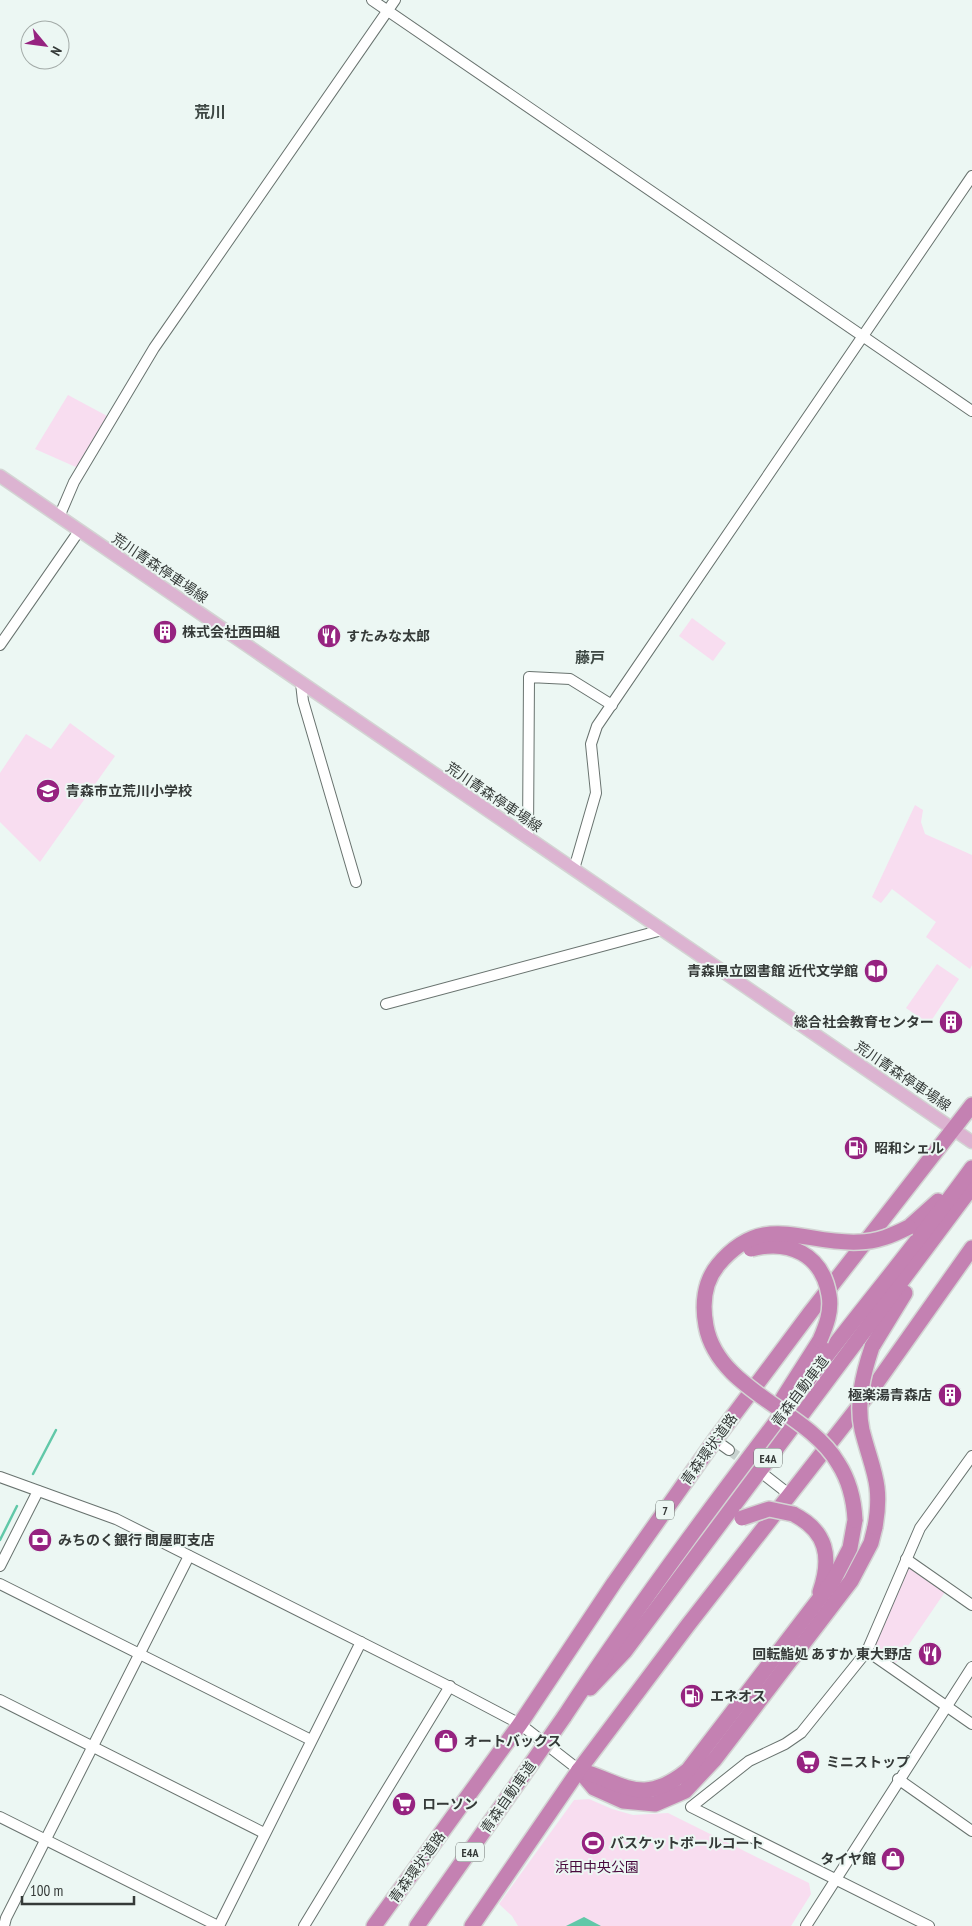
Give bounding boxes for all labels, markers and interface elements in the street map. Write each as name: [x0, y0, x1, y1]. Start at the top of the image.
north arrow: [20, 20, 70, 70]
text: N: [47, 44, 66, 59]
district label: 荒川: [194, 102, 226, 122]
street label: 荒川青森停車場線: [109, 529, 211, 607]
building icon: 株式会社西田組: [152, 619, 178, 645]
place label: 株式会社西田組: [182, 623, 280, 641]
restaurant icon: すたみな太郎: [316, 623, 342, 649]
place label: すたみな太郎: [346, 627, 430, 645]
district label: 藤戸: [575, 648, 605, 667]
street label: 荒川青森停車場線: [443, 758, 545, 836]
school or university icon: 青森市立荒川小学校: [35, 778, 61, 804]
place label: 青森市立荒川小学校: [66, 782, 192, 800]
library icon: 青森県立図書館 近代文学館: [863, 958, 889, 984]
place label: 青森県立図書館 近代文学館: [687, 962, 858, 980]
building icon: 総合社会教育センター: [938, 1009, 964, 1035]
place label: 総合社会教育センター: [794, 1013, 934, 1031]
street label: 荒川青森停車場線: [852, 1037, 954, 1115]
fuel station icon: 昭和シェル: [843, 1135, 869, 1161]
place label: 昭和シェル: [874, 1139, 944, 1157]
street label: 青森自動車道: [768, 1352, 832, 1430]
building icon: 極楽湯青森店: [937, 1382, 963, 1408]
place label: 極楽湯青森店: [848, 1386, 932, 1404]
street label: 青森環状道路: [677, 1410, 741, 1488]
road number: E4A: [754, 1449, 782, 1468]
road number: 7: [656, 1500, 674, 1520]
bank icon: みちのく銀行 問屋町支店: [27, 1527, 53, 1553]
place label: みちのく銀行 問屋町支店: [58, 1531, 215, 1549]
restaurant icon: 回転鮨処 あすか 東大野店: [917, 1641, 943, 1667]
place label: 回転鮨処 あすか 東大野店: [752, 1645, 912, 1663]
fuel station icon: エネオス: [679, 1683, 705, 1709]
place label: エネオス: [710, 1687, 766, 1705]
shop icon: オートバックス: [433, 1728, 459, 1754]
place label: オートバックス: [464, 1732, 562, 1750]
supermarket icon: ミニストップ: [795, 1749, 821, 1775]
place label: ミニストップ: [826, 1753, 910, 1771]
street label: 青森自動車道: [477, 1757, 539, 1837]
supermarket icon: ローソン: [391, 1791, 417, 1817]
place label: ローソン: [422, 1795, 478, 1813]
street label: 青森環状道路: [385, 1828, 449, 1906]
sports icon: バスケットボールコート: [580, 1830, 606, 1856]
place label: バスケットボールコート: [610, 1834, 764, 1852]
road number: E4A: [456, 1842, 484, 1861]
shop icon: タイヤ館: [880, 1846, 906, 1872]
place label: タイヤ館: [820, 1850, 876, 1868]
park label: 浜田中央公園: [555, 1858, 639, 1876]
scale bar: [22, 1874, 135, 1906]
text: 100 m: [30, 1881, 63, 1900]

